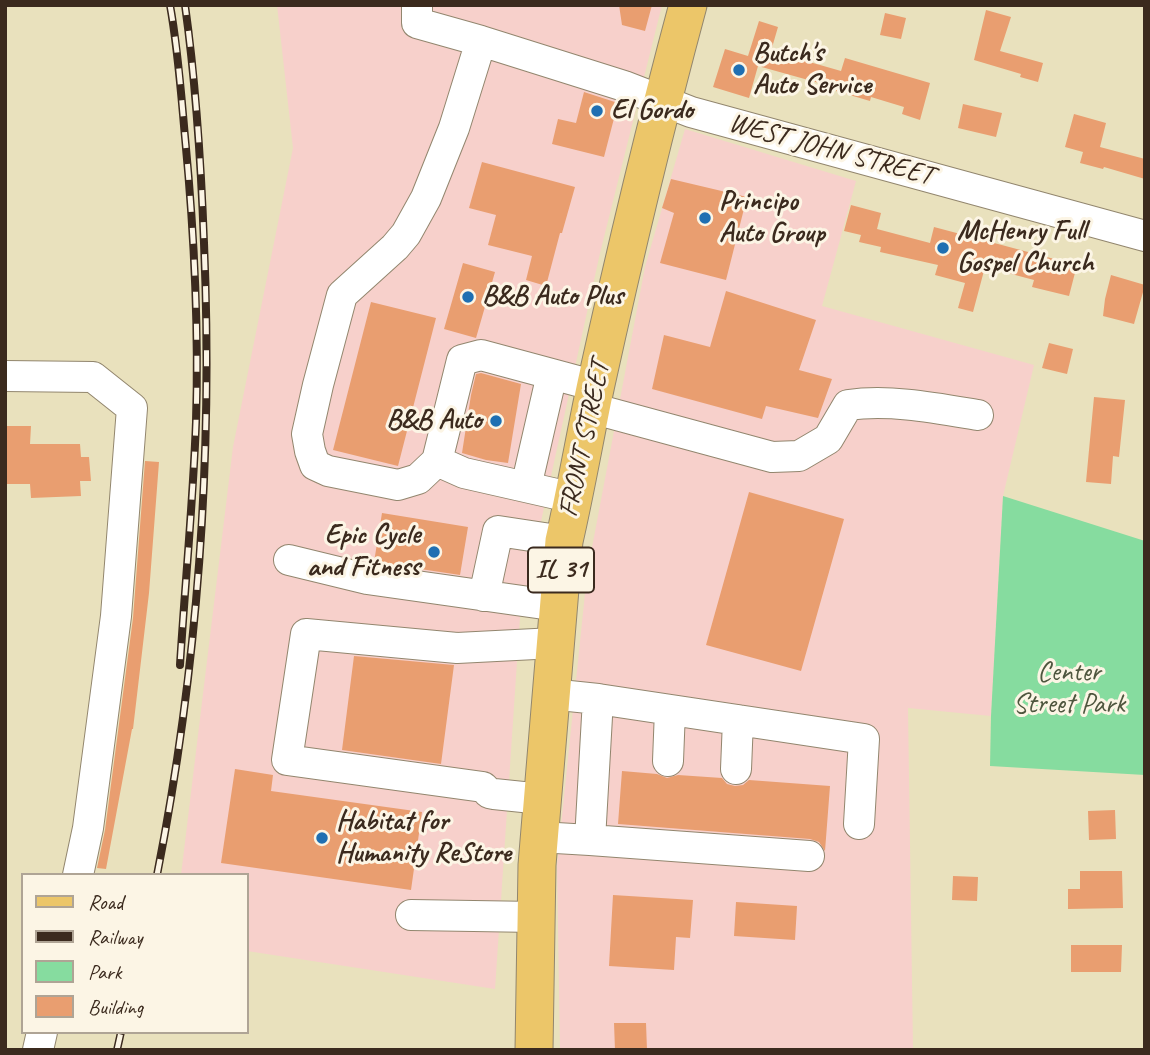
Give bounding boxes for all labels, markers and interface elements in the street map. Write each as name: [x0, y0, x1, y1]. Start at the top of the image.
place label: Butch's Auto Service: [753, 37, 871, 103]
marker: Butch's Auto Service: [731, 62, 747, 78]
place label: El Gordo: [611, 94, 693, 128]
marker: El Gordo: [589, 103, 605, 119]
street label: WEST JOHN STREET: [725, 107, 937, 193]
place label: Principo Auto Group: [719, 185, 825, 251]
marker: Principo Auto Group: [697, 210, 713, 226]
place label: McHenry Full Gospel Church: [957, 215, 1093, 281]
marker: McHenry Full Gospel Church: [935, 240, 951, 256]
place label: B&B Auto Plus: [482, 280, 623, 314]
marker: B&B Auto Plus: [460, 289, 476, 305]
street label: FRONT STREET: [552, 358, 618, 520]
place label: B&B Auto: [386, 404, 482, 438]
marker: B&B Auto: [488, 413, 504, 429]
place label: Epic Cycle and Fitness: [307, 519, 420, 585]
marker: Epic Cycle and Fitness: [426, 544, 442, 560]
road number: IL 31: [528, 548, 594, 592]
park label: Center Street Park: [1013, 656, 1125, 722]
place label: Habitat for Humanity ReStore: [336, 805, 511, 871]
marker: Habitat for Humanity ReStore: [314, 830, 330, 846]
legend: [21, 873, 248, 1034]
text: Road: [88, 889, 123, 915]
text: Railway: [88, 924, 142, 950]
text: Park: [88, 959, 121, 985]
text: Building: [88, 994, 143, 1020]

